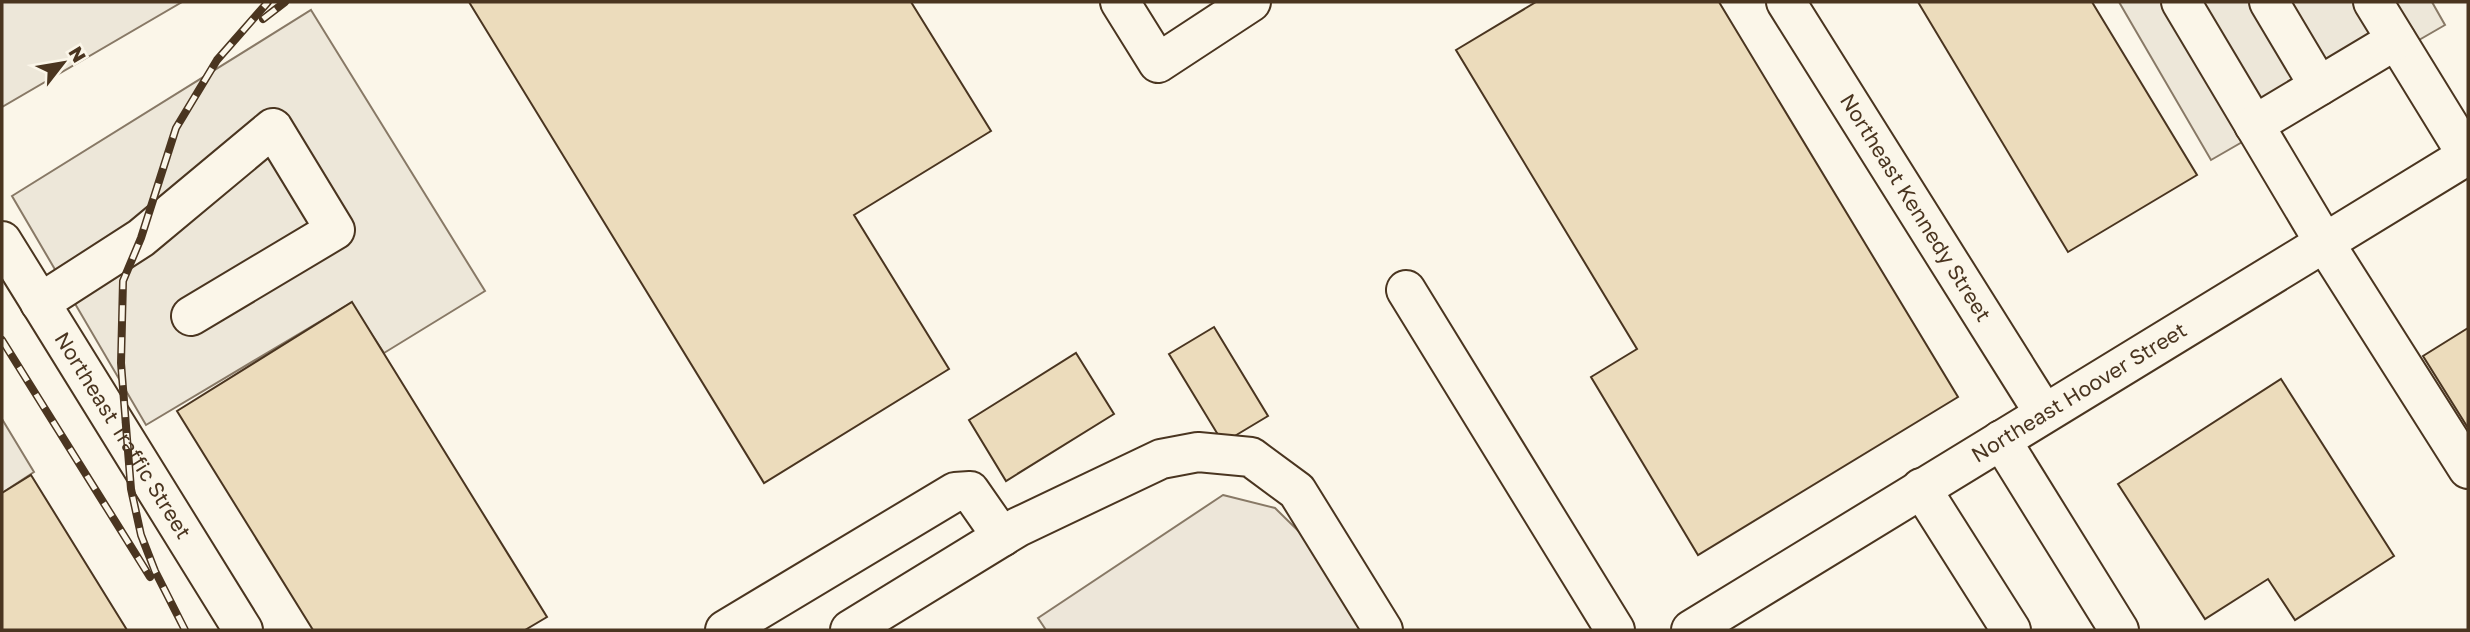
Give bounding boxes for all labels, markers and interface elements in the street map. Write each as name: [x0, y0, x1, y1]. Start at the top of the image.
north arrow: [28, 28, 98, 98]
text: N: [64, 42, 92, 66]
street label: Northeast Kennedy Street: [1835, 89, 1997, 326]
street label: Northeast Hoover Street: [1966, 316, 2191, 467]
street label: Northeast Traffic Street: [50, 327, 197, 543]

